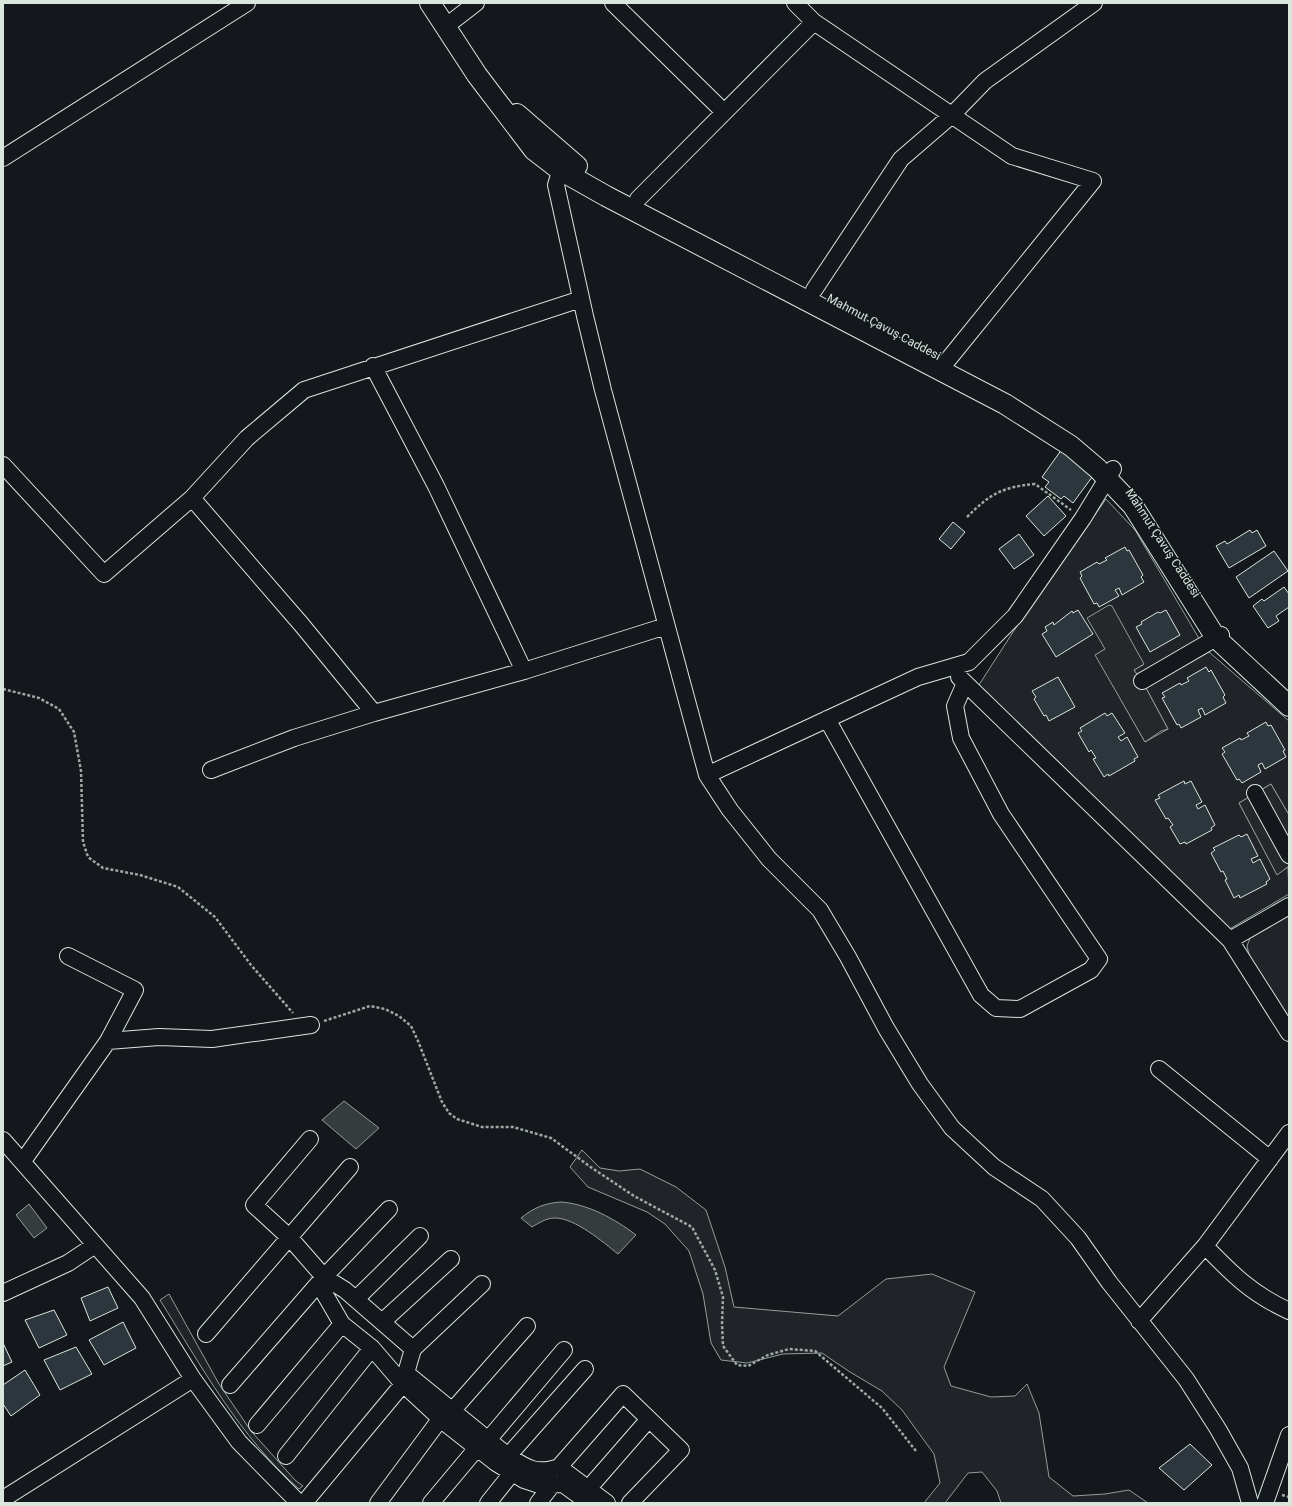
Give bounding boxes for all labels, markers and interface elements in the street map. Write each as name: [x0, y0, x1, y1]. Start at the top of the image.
street label: Mahmut Çavuş Caddesi: [825, 291, 943, 363]
street label: Mahmut Çavuş Caddesi: [1123, 486, 1203, 600]

